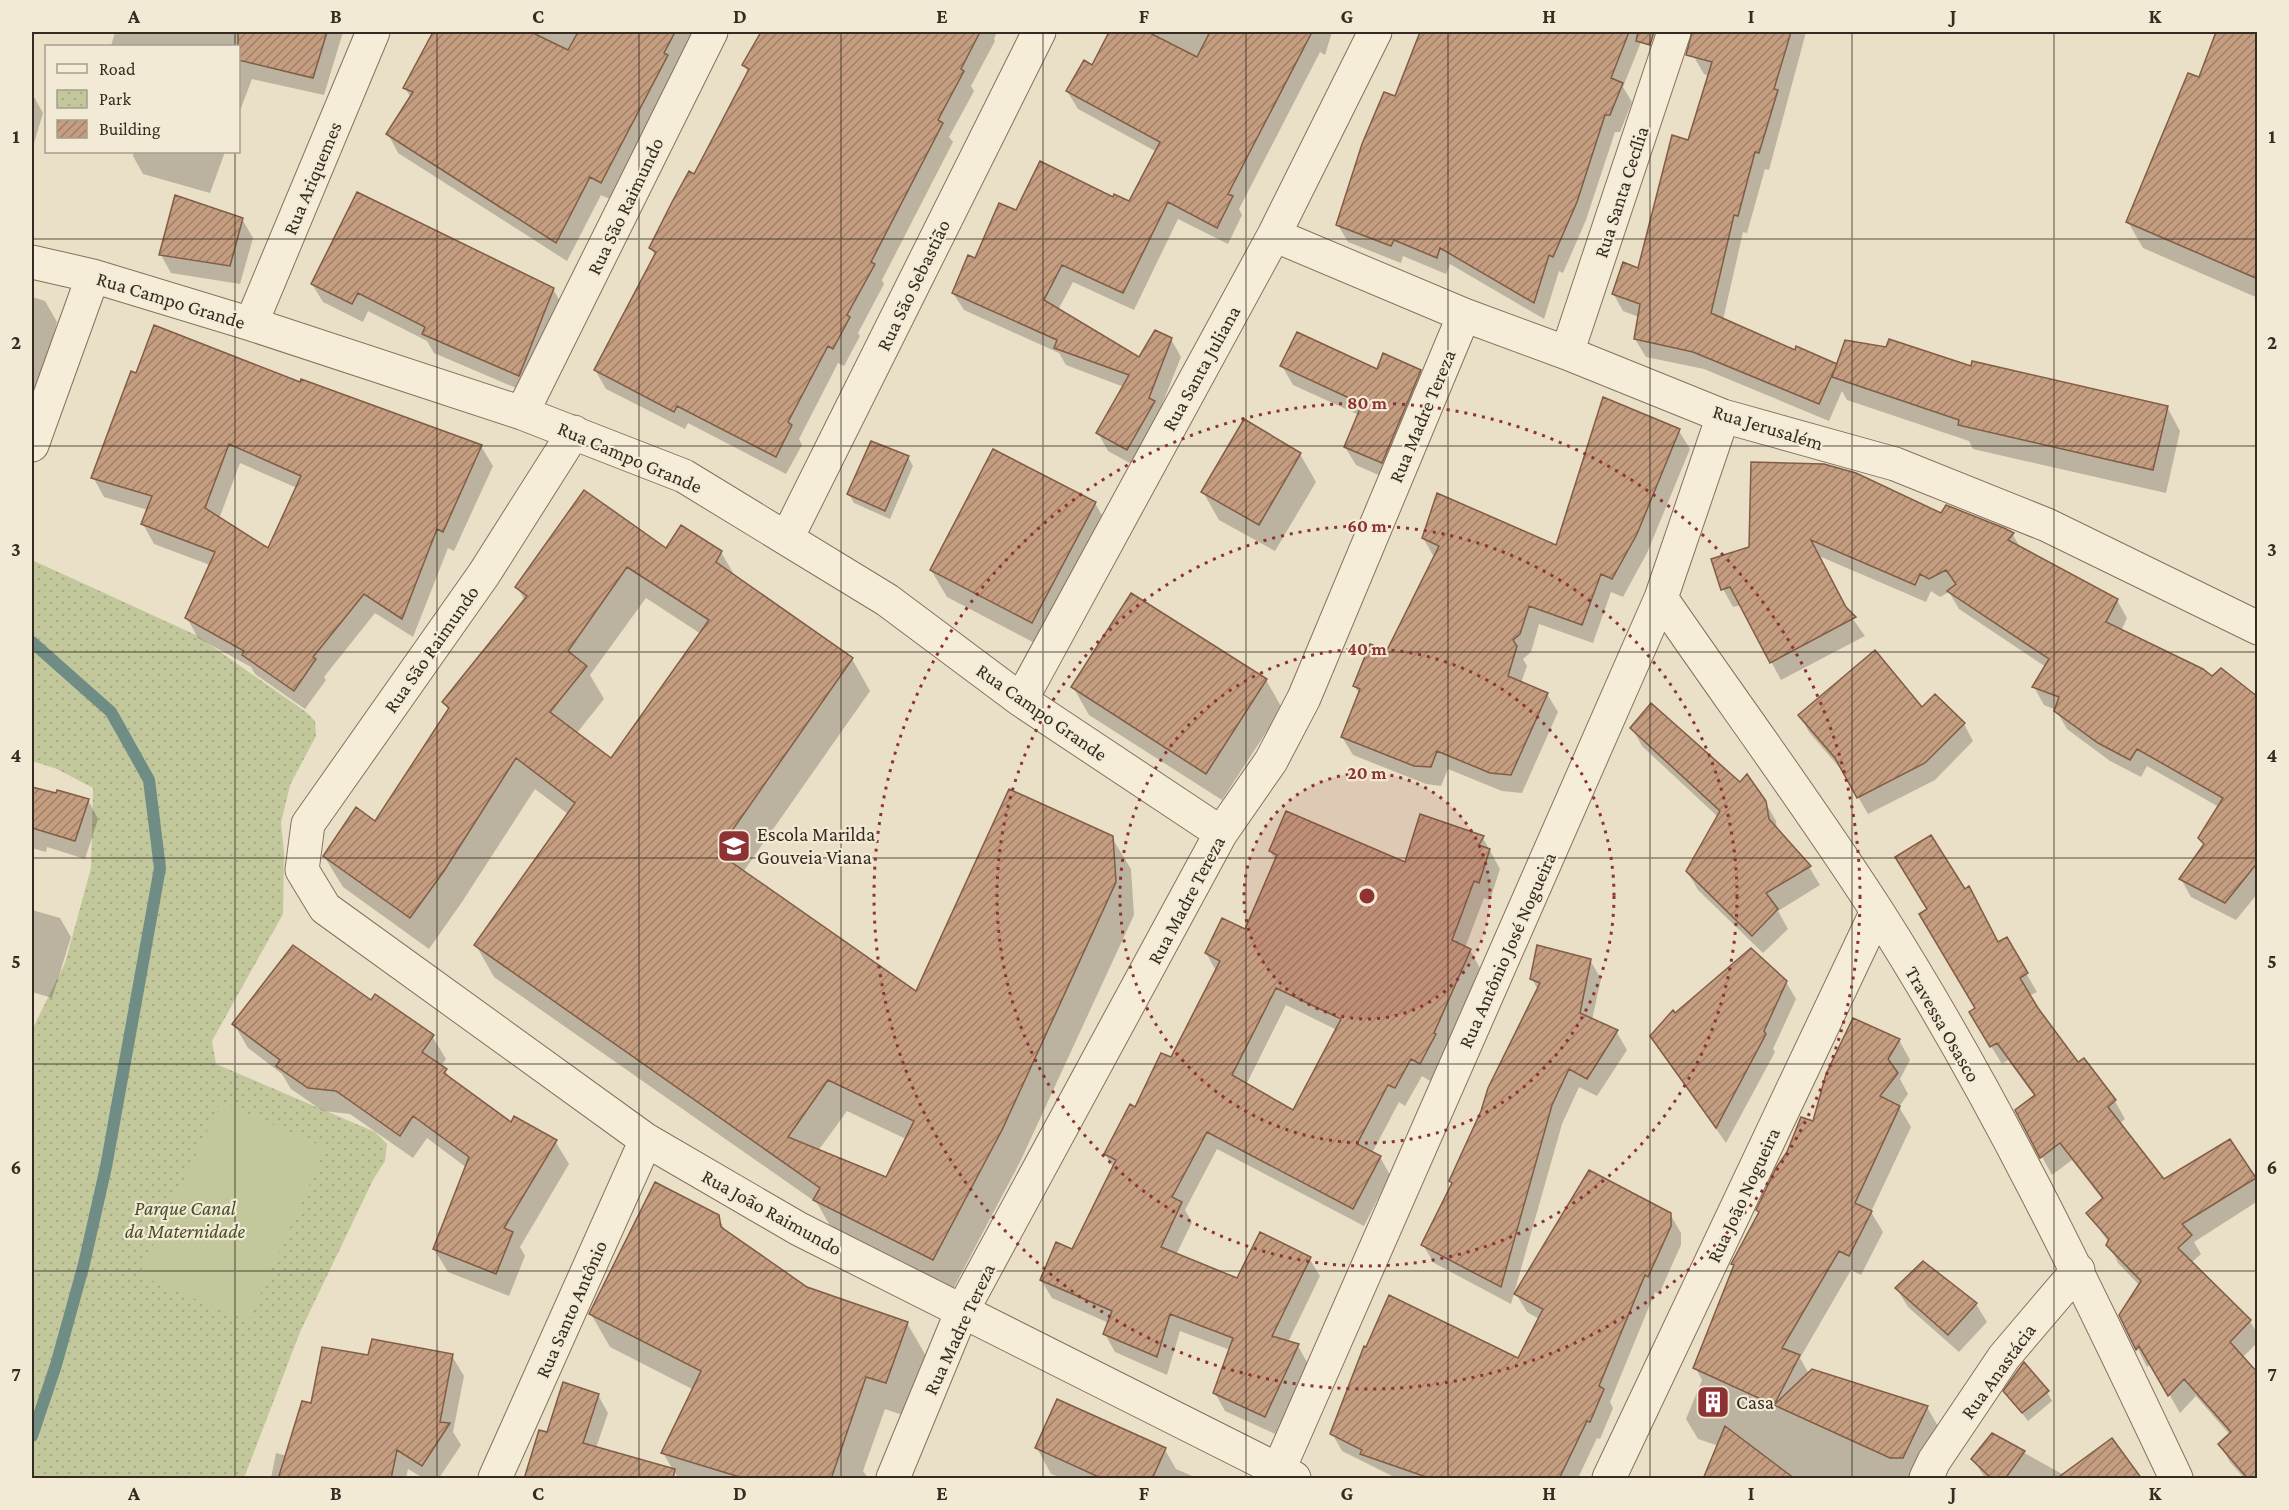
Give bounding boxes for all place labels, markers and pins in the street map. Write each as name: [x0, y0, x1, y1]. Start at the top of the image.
place label: Escola Marilda Gouveia Viana: [757, 823, 875, 868]
school or university icon: Escola Marilda Gouveia Viana: [716, 828, 752, 864]
centre of rings: [1357, 886, 1377, 906]
building icon: Casa: [1695, 1384, 1731, 1420]
place label: Casa: [1736, 1391, 1774, 1413]

